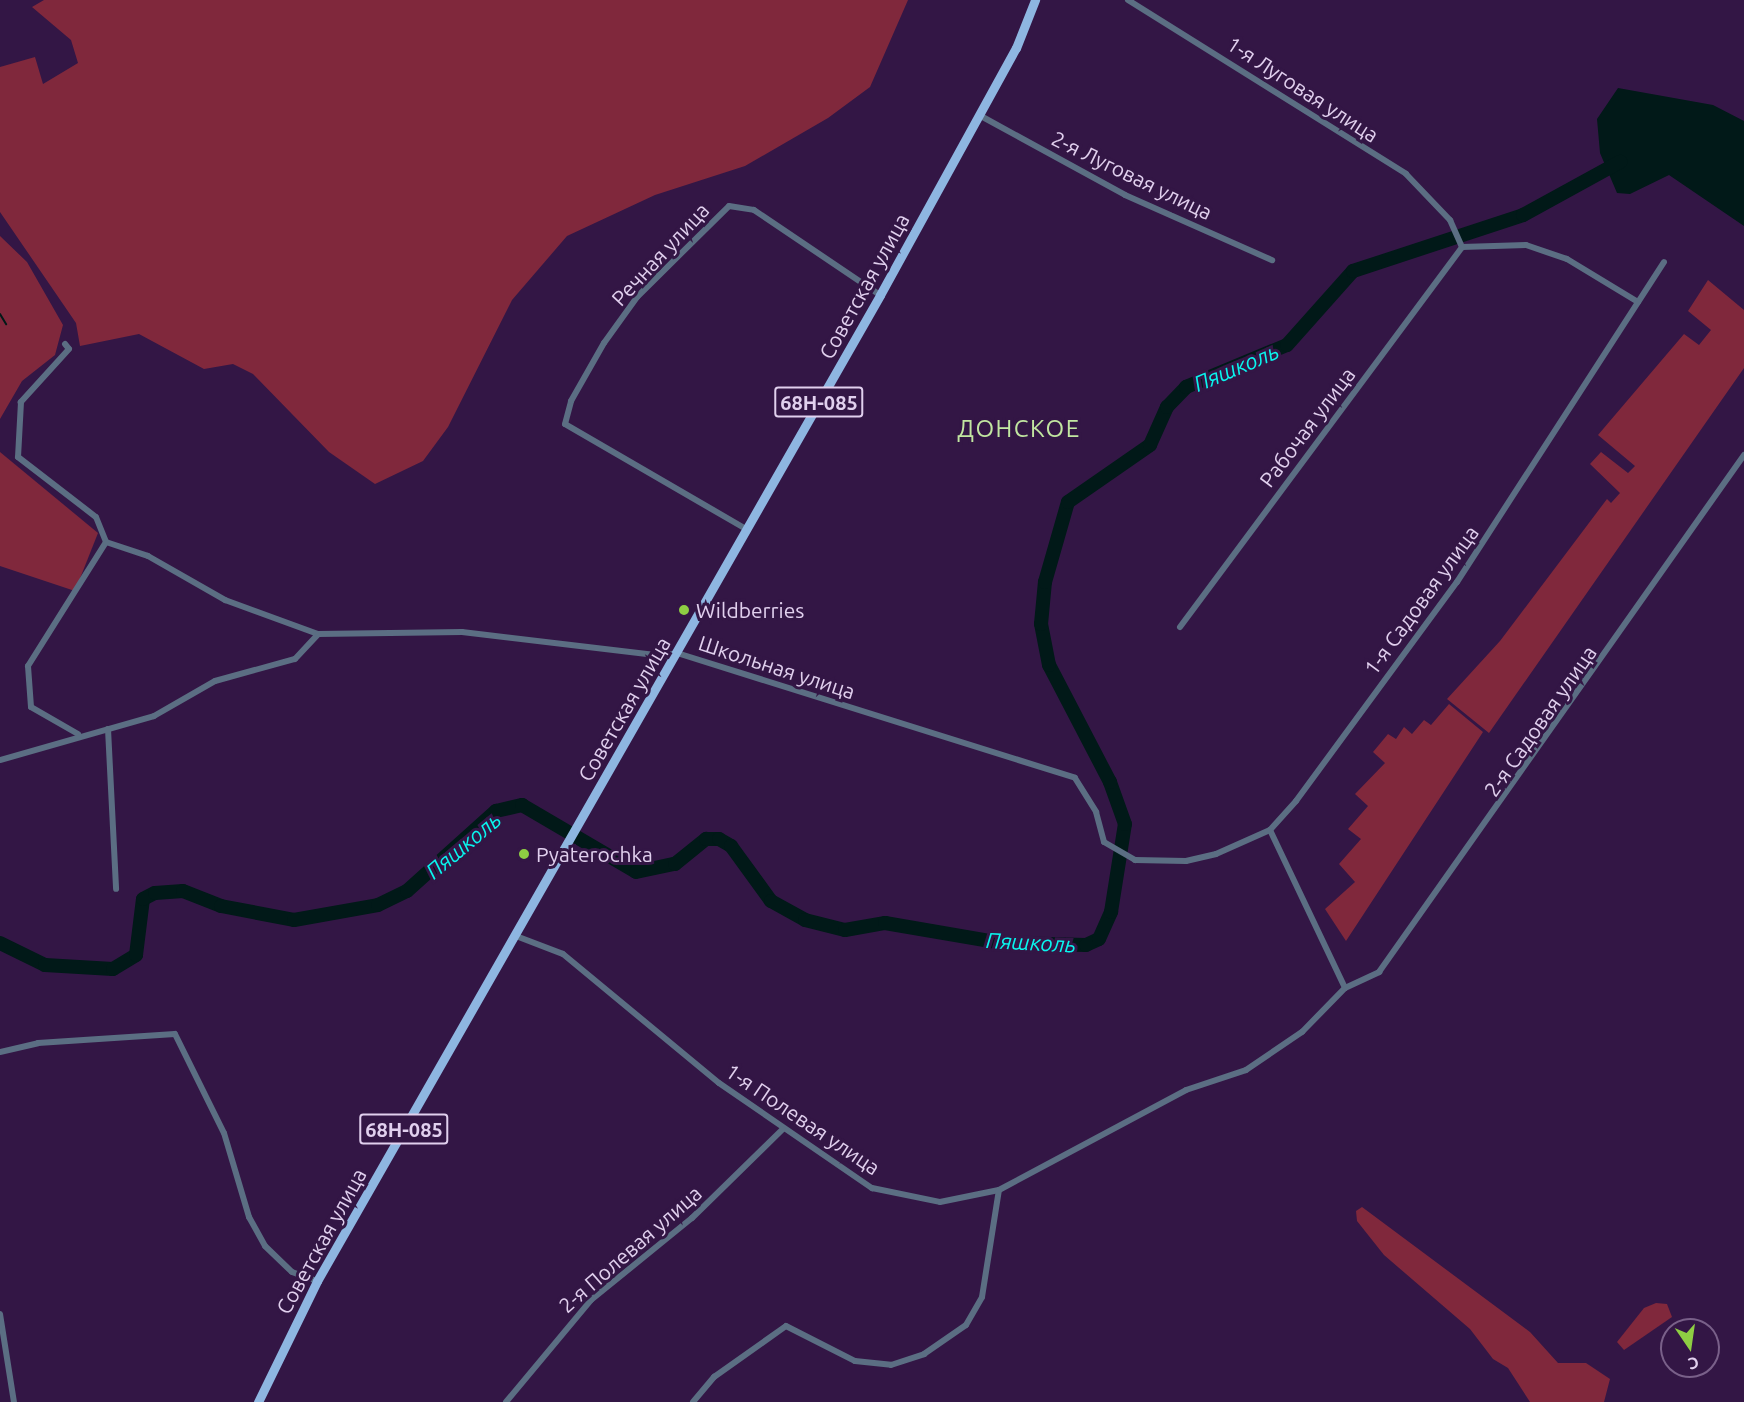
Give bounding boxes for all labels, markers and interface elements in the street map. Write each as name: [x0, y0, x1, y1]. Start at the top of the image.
street label: 1-я Луговая улица: [1223, 31, 1383, 147]
street label: 2-я Луговая улица: [1048, 125, 1216, 225]
street label: Речная улица: [606, 197, 714, 311]
street label: Советская улица: [814, 209, 914, 363]
water label: Пяшколь: [1189, 337, 1283, 397]
street label: Рабочая улица: [1254, 362, 1360, 492]
road number: 68Н-085: [774, 385, 864, 419]
district label: ДОНСКОЕ: [957, 415, 1081, 443]
street label: 1-я Садовая улица: [1358, 520, 1484, 680]
place label: Wildberries: [696, 597, 804, 623]
marker: Wildberries: [677, 603, 691, 617]
street label: Школьная улица: [696, 630, 858, 704]
street label: Советская улица: [572, 632, 676, 786]
street label: 2-я Садовая улица: [1479, 641, 1601, 801]
water label: Пяшколь: [420, 806, 506, 884]
place label: Pyaterochka: [536, 841, 653, 867]
marker: Pyaterochka: [517, 847, 531, 861]
water label: Пяшколь: [985, 926, 1077, 958]
street label: 1-я Полевая улица: [721, 1058, 885, 1180]
road number: 68Н-085: [359, 1112, 449, 1146]
street label: Советская улица: [271, 1164, 371, 1318]
street label: 2-я Полевая улица: [554, 1180, 706, 1318]
north arrow: [1660, 1318, 1720, 1378]
text: С: [1687, 1354, 1701, 1374]

